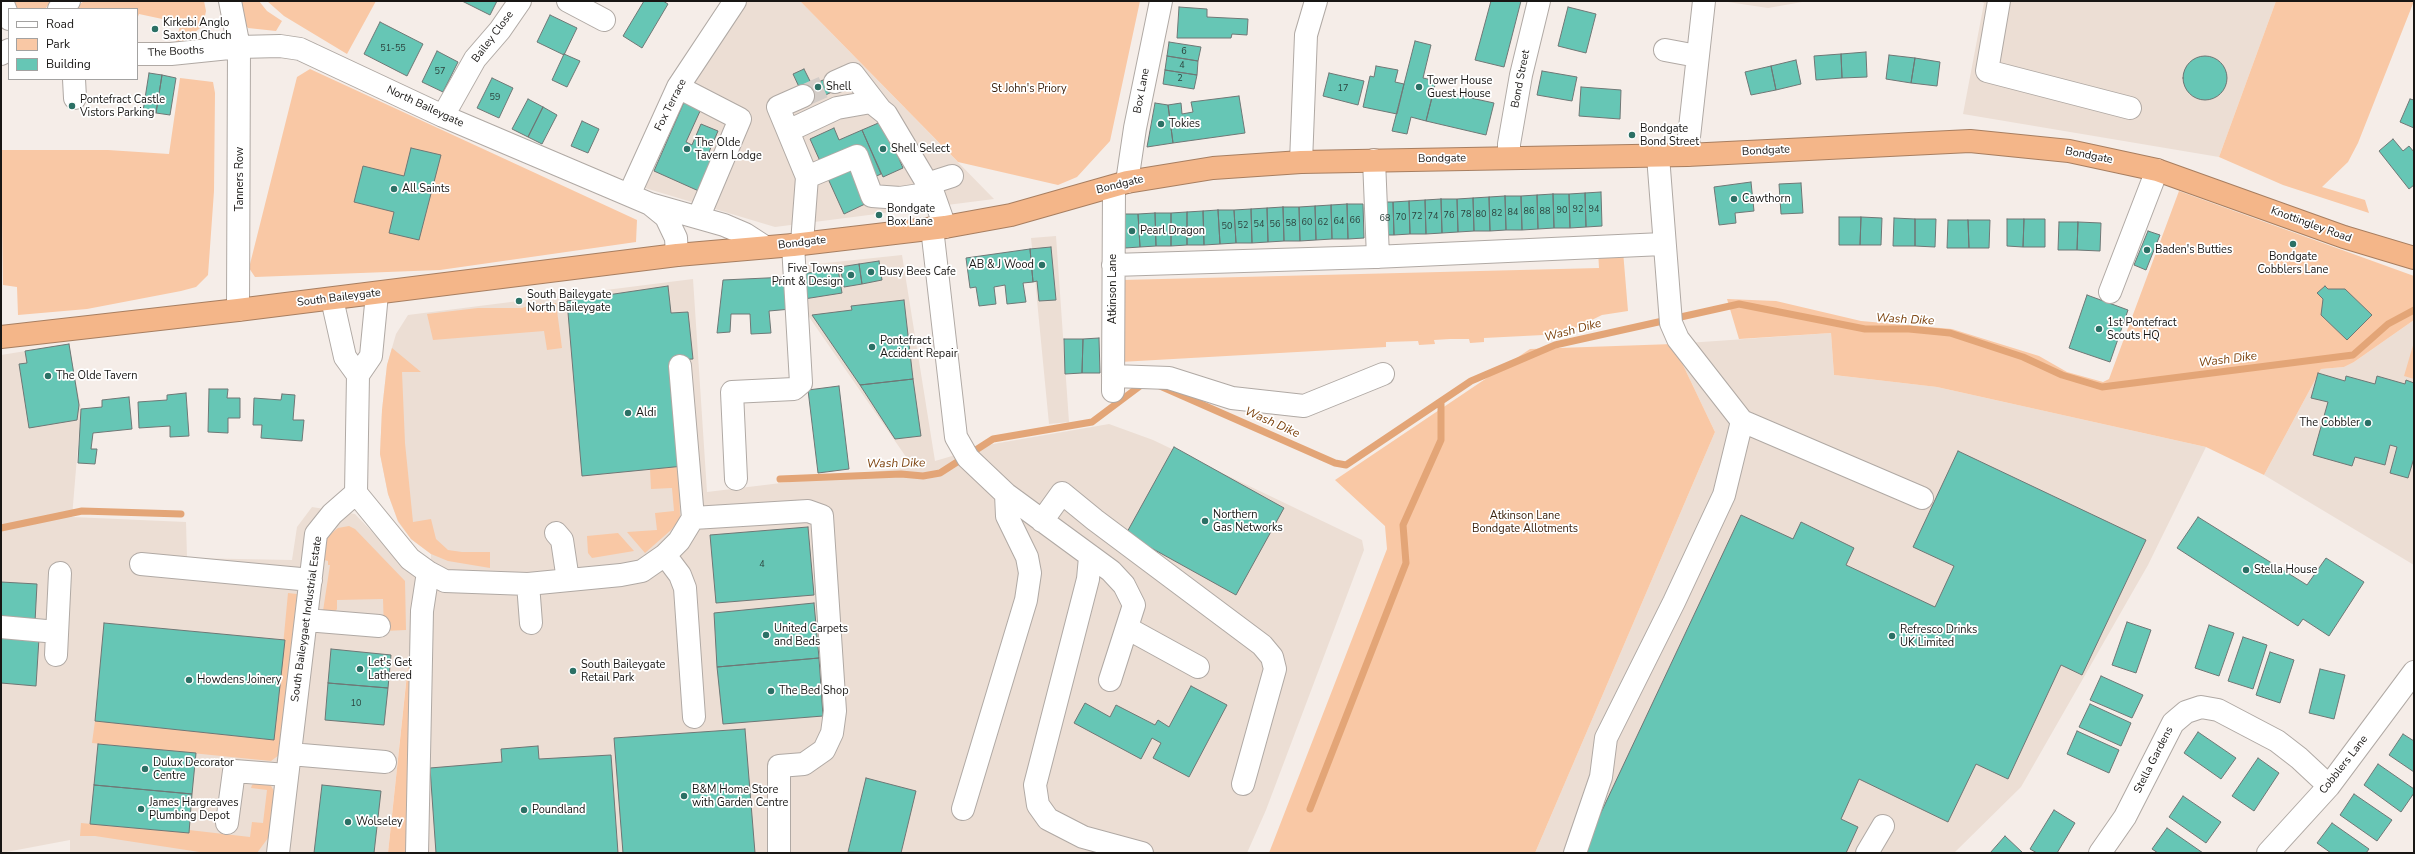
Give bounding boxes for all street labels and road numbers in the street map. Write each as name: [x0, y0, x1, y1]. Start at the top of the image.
street label: Bailey Close: [469, 9, 517, 65]
street label: The Booths: [147, 44, 205, 60]
street label: Bond Street: [1509, 49, 1533, 109]
street label: Box Lane: [1131, 67, 1153, 115]
street label: Fox Terrace: [652, 77, 690, 133]
street label: North Baileygate: [384, 83, 466, 131]
street label: Bondgate: [1742, 143, 1790, 159]
street label: Bondgate: [2064, 145, 2114, 167]
street label: Tanners Row: [233, 147, 247, 211]
street label: Bondgate: [1418, 152, 1466, 166]
street label: Bondgate: [1095, 173, 1145, 197]
street label: Knottingley Road: [2269, 204, 2353, 246]
street label: Bondgate: [777, 234, 827, 252]
street label: Atkinson Lane: [1106, 254, 1120, 324]
street label: South Baileygate: [296, 286, 382, 310]
street label: South Baileygaet Industrial Estate: [289, 535, 325, 703]
street label: Stella Gardens: [2132, 724, 2176, 796]
street label: Cobblers Lane: [2317, 733, 2371, 797]

